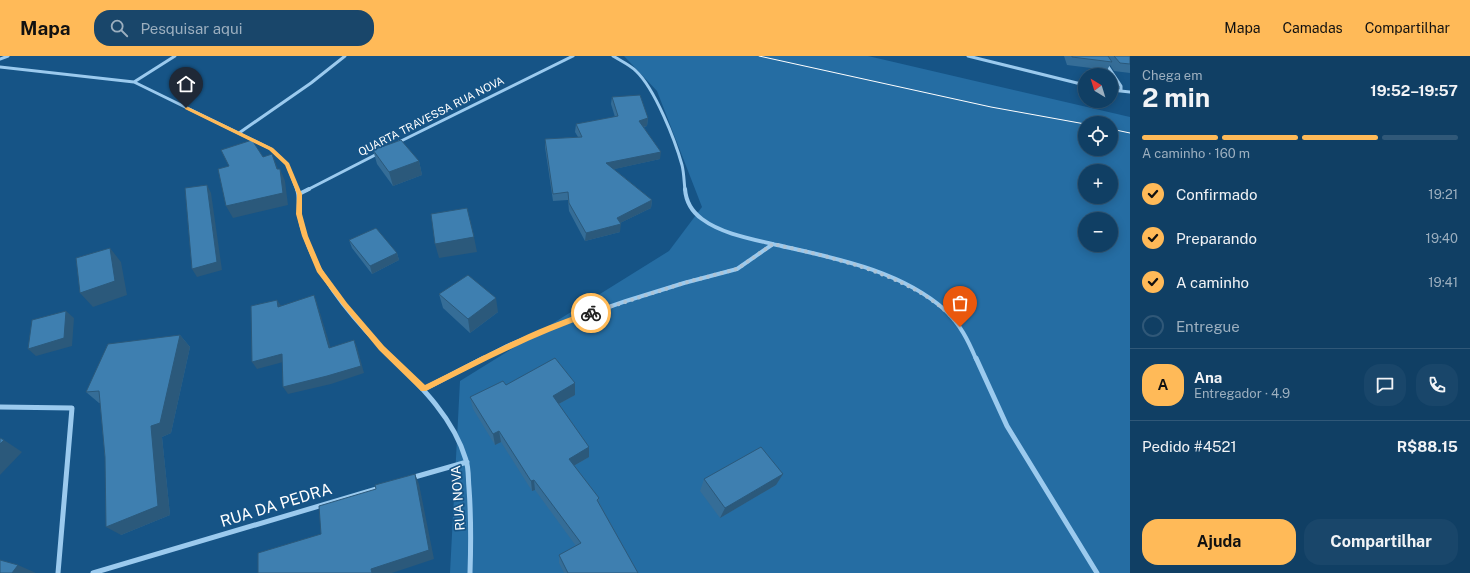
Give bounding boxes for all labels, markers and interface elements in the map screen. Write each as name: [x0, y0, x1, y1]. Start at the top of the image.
search box: [94, 10, 374, 46]
text: Mapa: [20, 17, 70, 39]
icon: search: [108, 17, 130, 39]
text: Pesquisar aqui: [140, 20, 242, 37]
text: Mapa: [1224, 20, 1260, 36]
text: Camadas: [1282, 20, 1343, 36]
text: Compartilhar: [1365, 20, 1450, 36]
pin: [169, 67, 203, 108]
north arrow: [1078, 68, 1118, 108]
map controls: [1078, 68, 1118, 252]
text: Chega em: [1142, 68, 1202, 83]
icon: home: [175, 73, 197, 95]
street label: QUARTA TRAVESSA RUA NOVA: [356, 74, 506, 158]
text: 2 min: [1142, 82, 1210, 113]
text: 19:52–19:57: [1370, 82, 1458, 99]
button: locate: [1078, 116, 1118, 156]
text: A caminho · 160 m: [1142, 146, 1250, 161]
button: +: [1078, 164, 1118, 204]
icon: check: [1142, 183, 1164, 205]
text: Confirmado: [1176, 186, 1257, 203]
text: 19:21: [1428, 187, 1458, 202]
button: −: [1078, 212, 1118, 252]
icon: check: [1142, 227, 1164, 249]
text: Preparando: [1176, 230, 1257, 247]
text: 19:40: [1426, 231, 1458, 246]
icon: check: [1142, 271, 1164, 293]
text: A caminho: [1176, 274, 1249, 291]
text: 19:41: [1428, 275, 1458, 290]
pin: [943, 286, 977, 327]
icon: bag: [949, 292, 971, 314]
courier: [571, 293, 611, 333]
icon: bike: [580, 302, 602, 324]
text: Entregue: [1176, 318, 1240, 335]
button: chat: [1364, 364, 1406, 406]
button: phone: [1416, 364, 1458, 406]
text: Ana: [1194, 369, 1222, 386]
text: A: [1158, 376, 1168, 393]
text: Entregador · 4.9: [1194, 386, 1290, 401]
text: Pedido #4521: [1142, 438, 1237, 455]
text: R$88.15: [1397, 438, 1458, 455]
street label: RUA NOVA: [448, 465, 468, 531]
street label: RUA DA PEDRA: [218, 479, 334, 531]
button: Ajuda: [1142, 519, 1296, 565]
button: Compartilhar: [1304, 519, 1458, 565]

